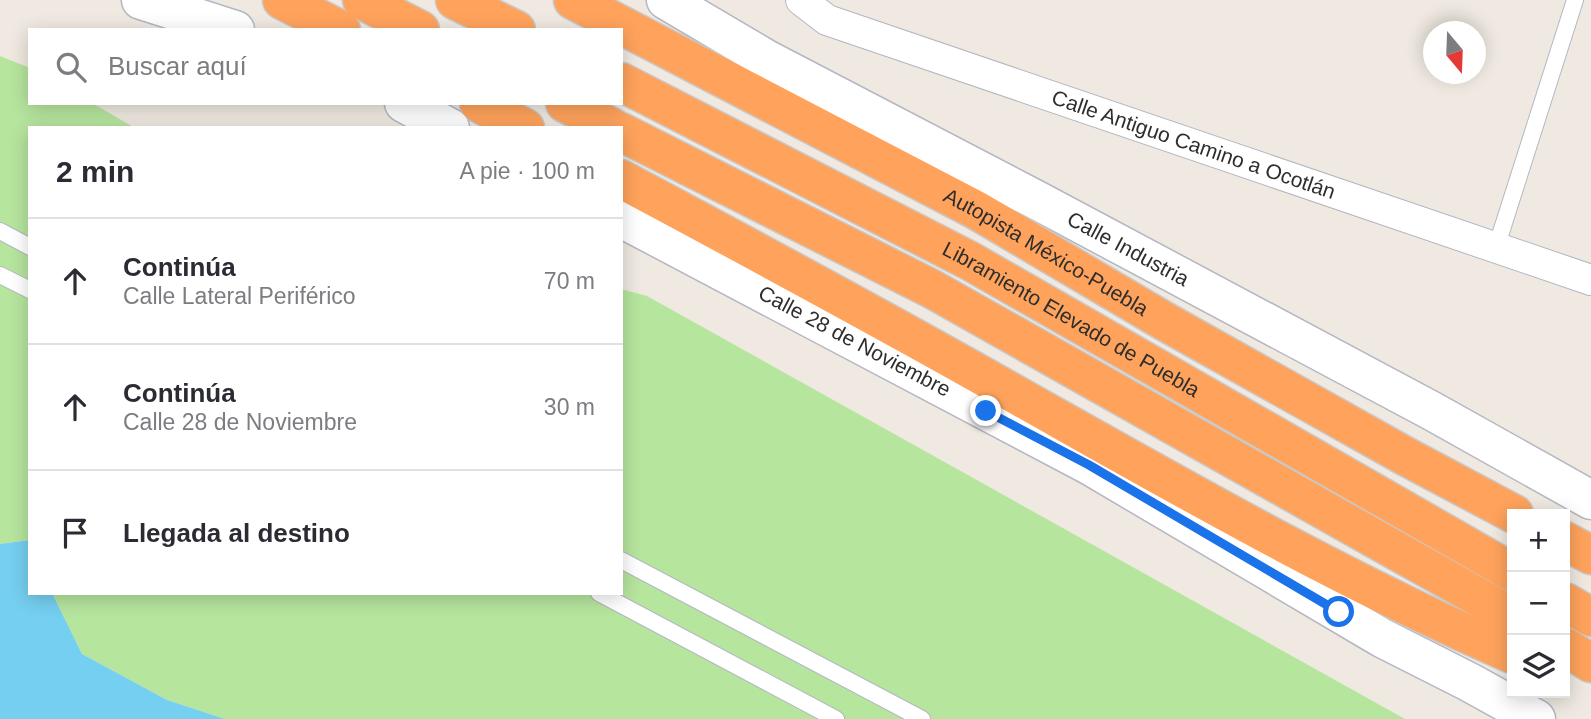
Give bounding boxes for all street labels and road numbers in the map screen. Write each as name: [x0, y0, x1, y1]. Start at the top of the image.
street label: Calle Antiguo Camino a Ocotlán: [1049, 85, 1338, 203]
street label: Autopista México-Puebla: [940, 183, 1153, 320]
street label: Calle Industria: [1064, 207, 1193, 290]
street label: Libramiento Elevado de Puebla: [939, 237, 1204, 401]
street label: Calle 28 de Noviembre: [755, 281, 955, 401]

